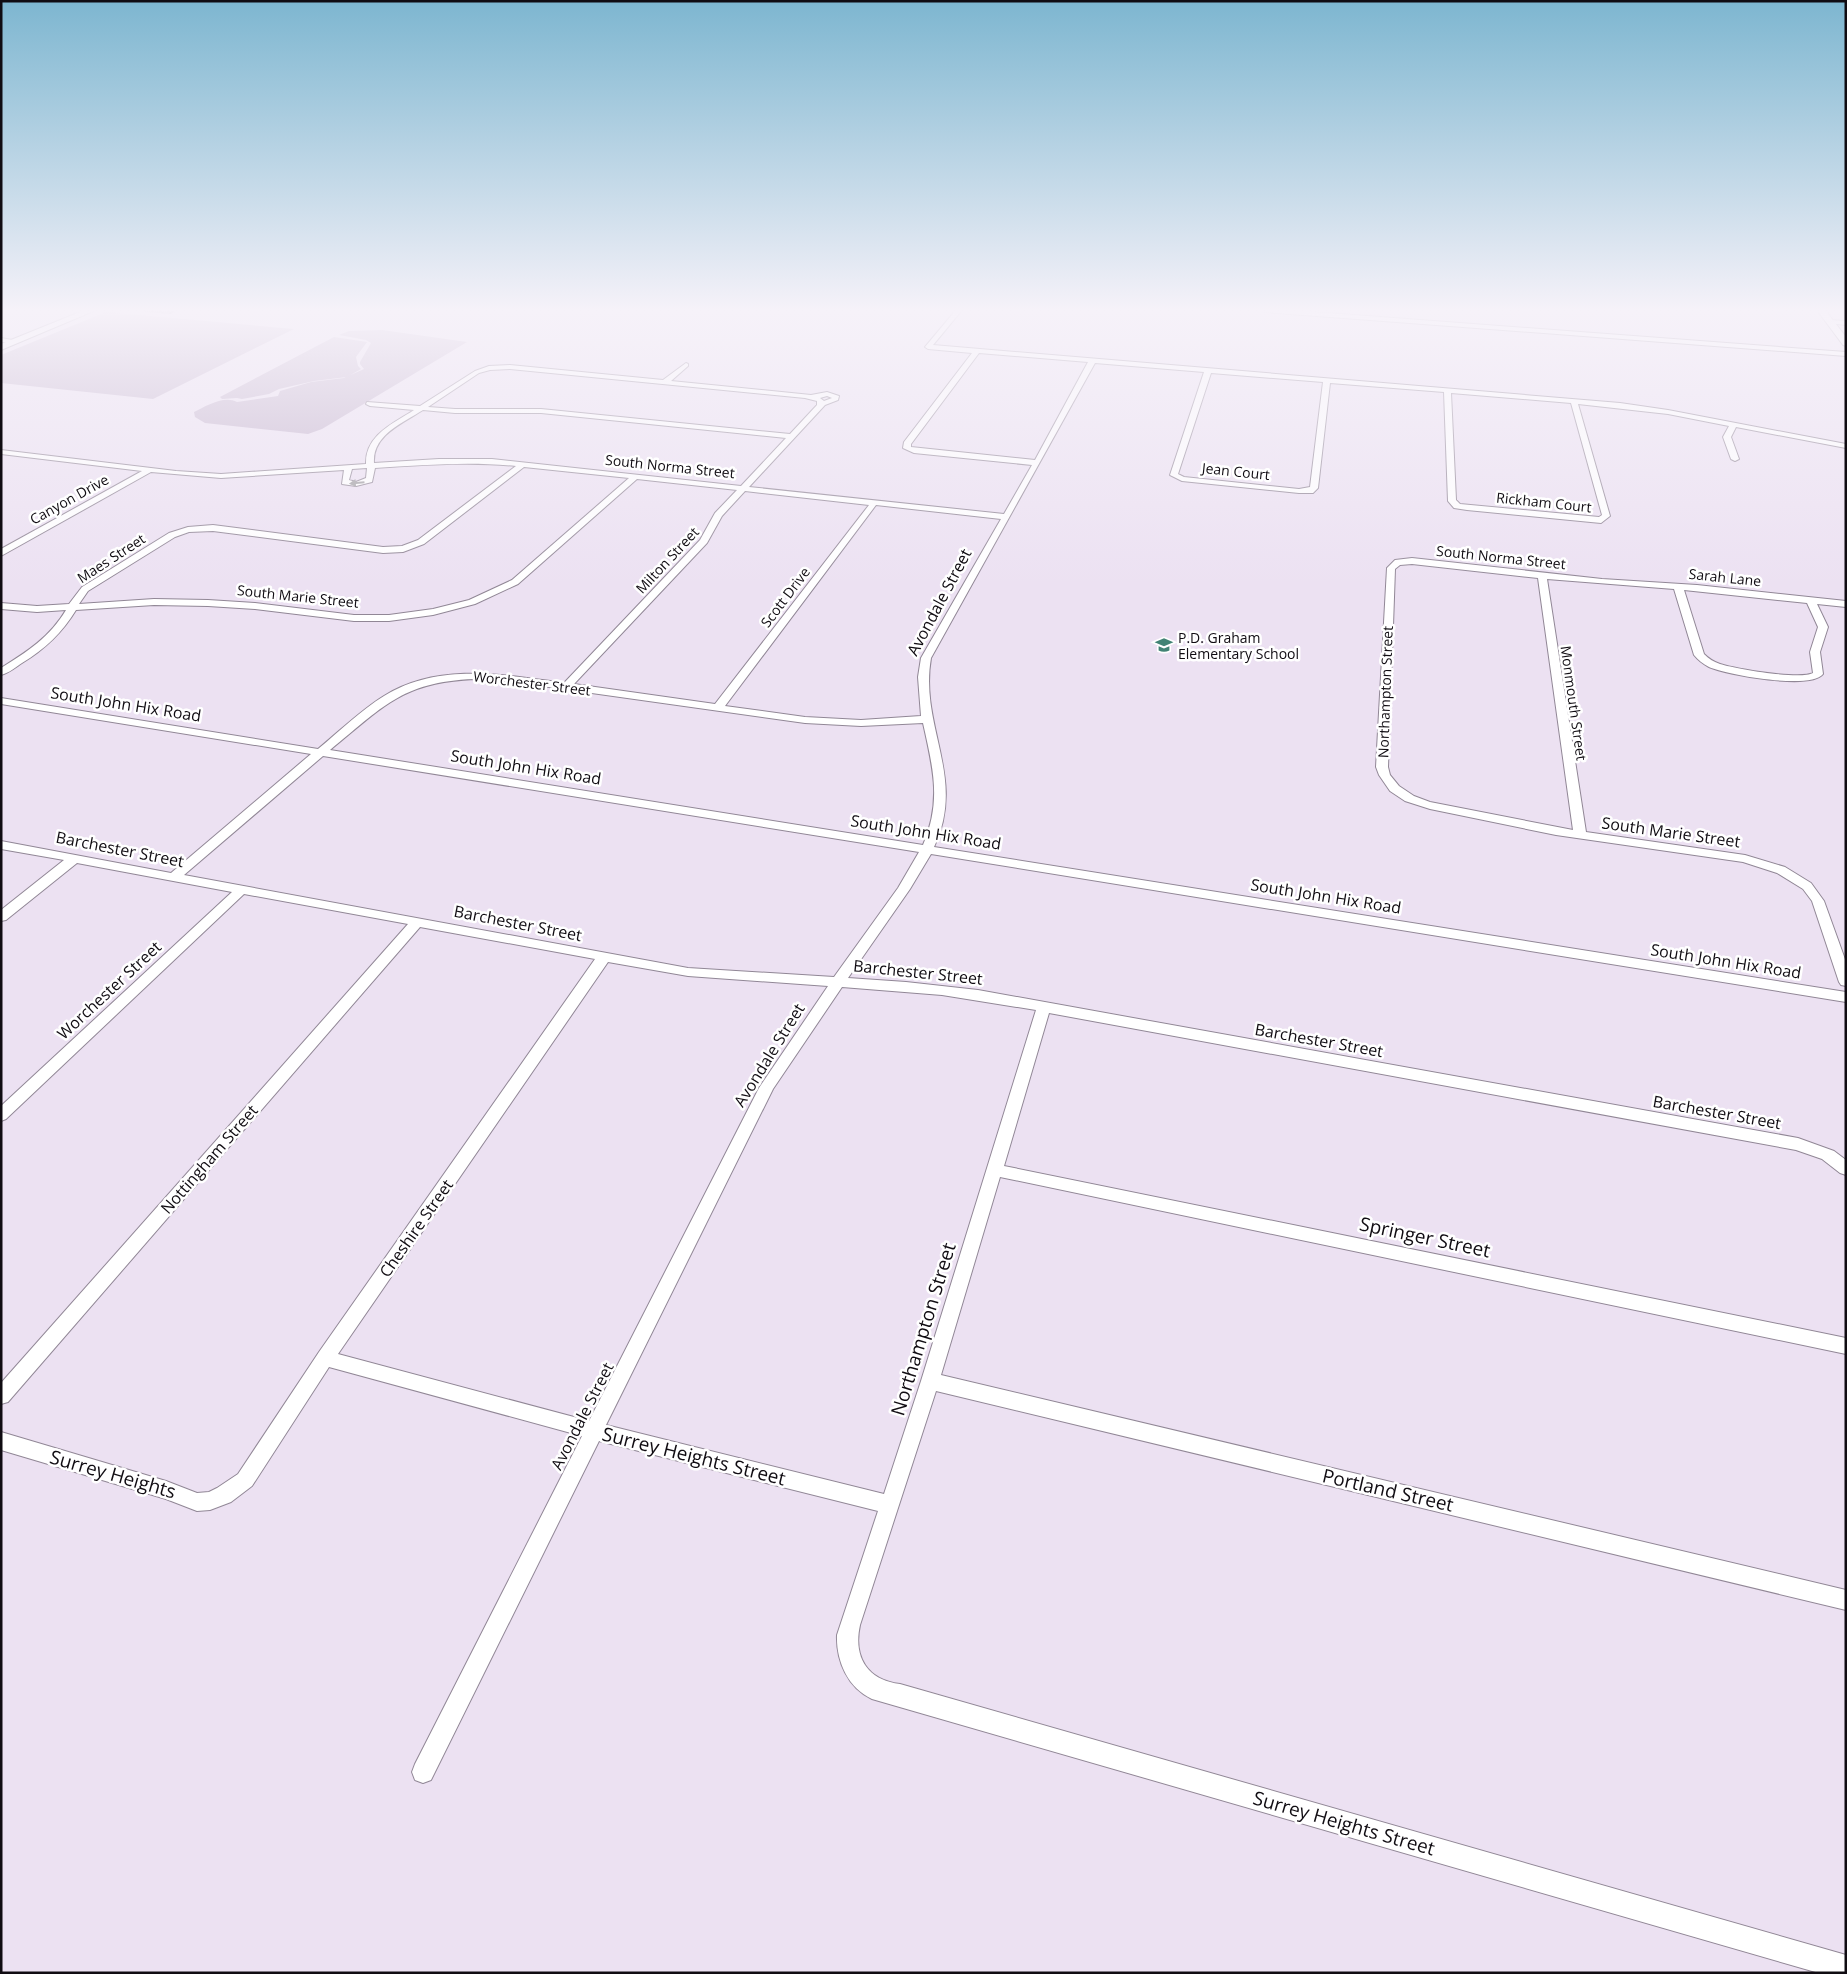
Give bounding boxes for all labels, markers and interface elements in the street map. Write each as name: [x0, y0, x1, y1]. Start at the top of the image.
street label: South Norma Street: [604, 450, 736, 482]
street label: Jean Court: [1199, 458, 1271, 484]
street label: Canyon Drive: [26, 470, 112, 528]
one-way arrow: [348, 479, 364, 487]
street label: Rickham Court: [1495, 488, 1593, 516]
street label: Milton Street: [631, 523, 703, 597]
street label: Maes Street: [73, 529, 149, 587]
street label: South Norma Street: [1435, 541, 1567, 573]
street label: Avondale Street: [902, 544, 977, 659]
street label: Scott Drive: [756, 563, 814, 631]
street label: Sarah Lane: [1688, 564, 1762, 590]
street label: South Marie Street: [236, 580, 360, 612]
street label: Northampton Street: [1373, 626, 1397, 758]
place label: P.D. Graham Elementary School: [1178, 628, 1299, 663]
school or university icon: P.D. Graham Elementary School: [1154, 635, 1174, 655]
street label: Monmouth Street: [1557, 644, 1591, 762]
street label: Worchester Street: [472, 666, 592, 700]
street label: South John Hix Road: [49, 681, 203, 727]
street label: South John Hix Road: [449, 744, 603, 790]
street label: South John Hix Road: [849, 809, 1003, 855]
street label: South Marie Street: [1600, 811, 1742, 853]
street label: Barchester Street: [54, 826, 186, 872]
street label: South John Hix Road: [1249, 873, 1403, 919]
street label: Barchester Street: [452, 900, 584, 946]
street label: Worchester Street: [52, 936, 166, 1044]
street label: South John Hix Road: [1649, 938, 1803, 984]
street label: Barchester Street: [852, 954, 984, 990]
street label: Avondale Street: [728, 999, 810, 1111]
street label: Barchester Street: [1253, 1018, 1385, 1062]
street label: Barchester Street: [1651, 1090, 1783, 1134]
street label: Nottingham Street: [155, 1099, 263, 1218]
street label: Cheshire Street: [374, 1174, 458, 1281]
street label: Springer Street: [1357, 1210, 1493, 1264]
street label: Northampton Street: [884, 1239, 962, 1419]
street label: Avondale Street: [545, 1358, 619, 1474]
street label: Surrey Heights Street: [600, 1421, 789, 1491]
street label: Surrey Heights: [47, 1444, 179, 1504]
street label: Portland Street: [1320, 1462, 1456, 1518]
street label: Surrey Heights Street: [1250, 1785, 1438, 1861]

